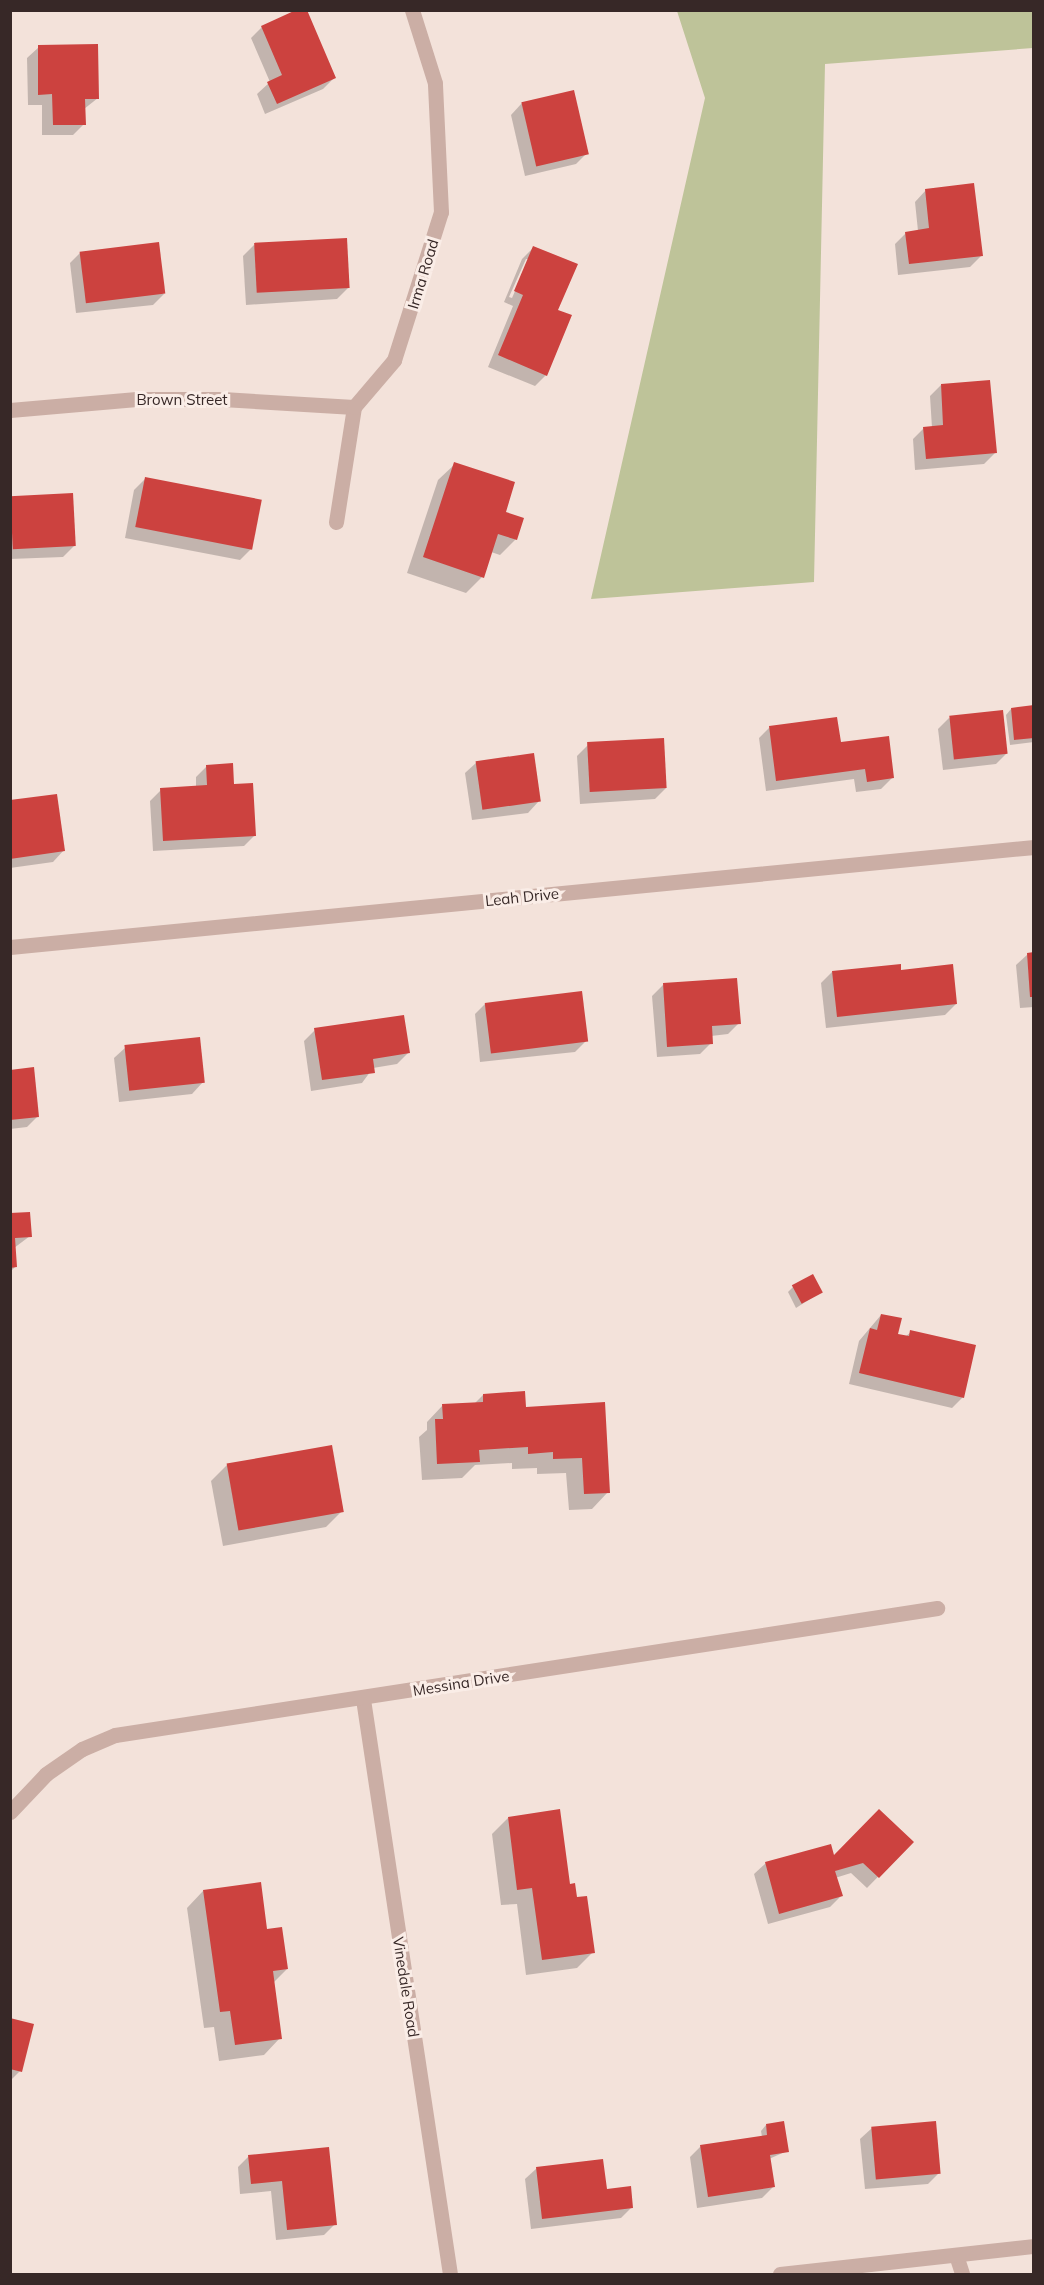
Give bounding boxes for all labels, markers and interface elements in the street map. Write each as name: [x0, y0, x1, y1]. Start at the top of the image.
street label: Irma Road: [404, 237, 442, 311]
street label: Brown Street: [136, 391, 228, 409]
street label: Leah Drive: [484, 884, 560, 910]
street label: Messina Drive: [411, 1666, 511, 1700]
street label: Vinedale Road: [389, 1936, 423, 2038]

